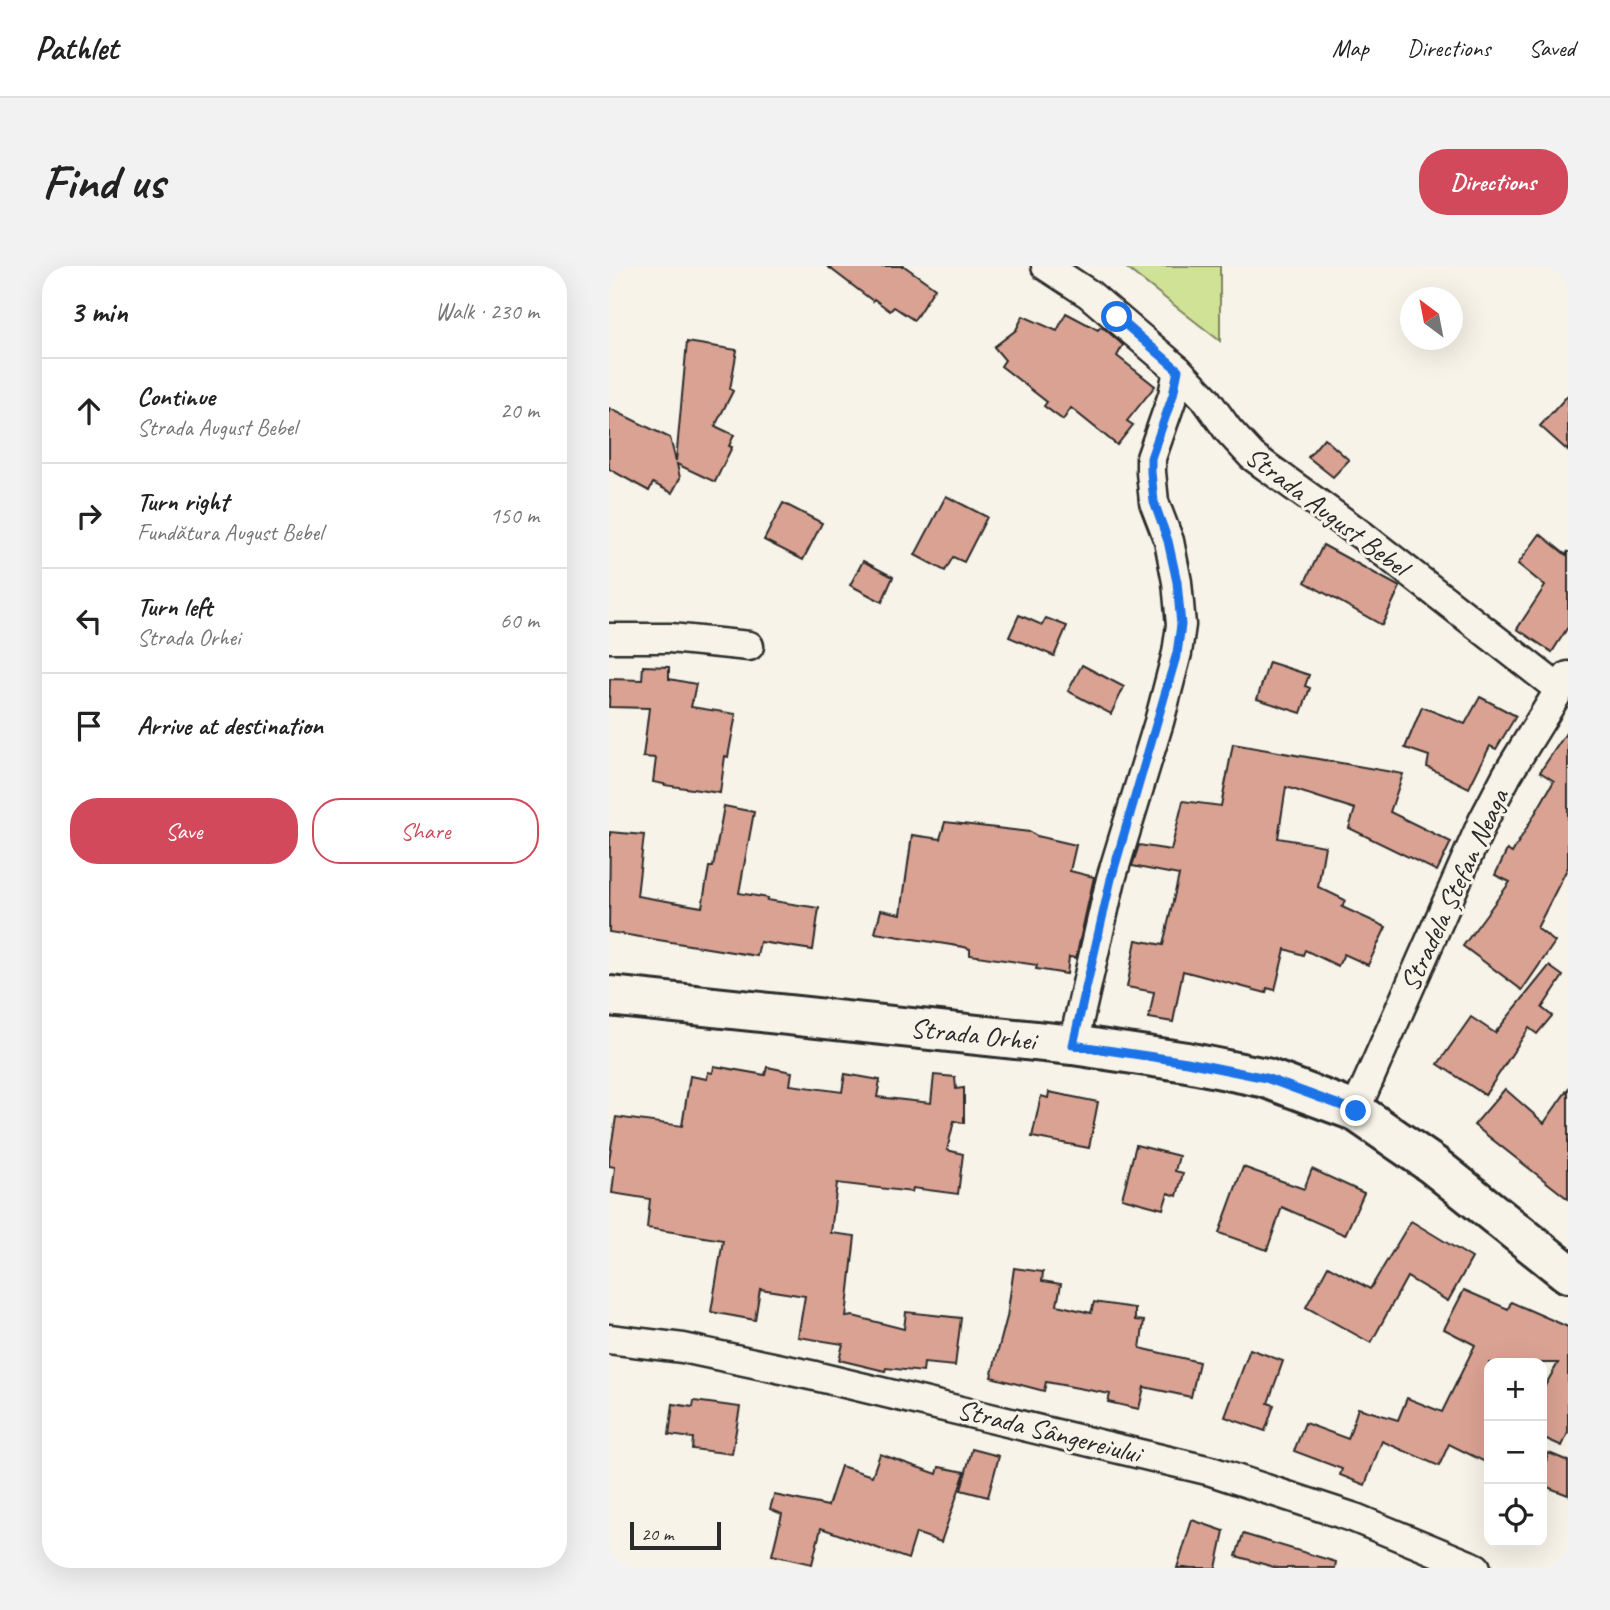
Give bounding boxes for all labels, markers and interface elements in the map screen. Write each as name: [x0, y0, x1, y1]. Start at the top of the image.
text: Pathlet: [35, 27, 118, 69]
text: Map: [1332, 33, 1369, 63]
text: Directions: [1407, 33, 1490, 63]
text: Saved: [1528, 33, 1575, 63]
button: Directions: [1419, 149, 1568, 215]
text: Find us: [42, 151, 164, 213]
north arrow: [1400, 287, 1463, 350]
text: 3 min: [70, 293, 127, 331]
text: Walk · 230 m: [435, 297, 539, 326]
route start: [1101, 301, 1132, 332]
text: Continue: [137, 380, 215, 413]
icon: ahead: [70, 392, 108, 430]
text: 20 m: [500, 396, 539, 425]
text: Strada August Bebel: [137, 413, 297, 442]
street label: Strada August Bebel: [1239, 438, 1419, 587]
text: Turn right: [137, 485, 228, 518]
icon: right: [70, 497, 108, 535]
text: 150 m: [490, 501, 539, 530]
text: Fundătura August Bebel: [137, 518, 323, 547]
text: Turn left: [137, 590, 212, 623]
icon: left: [70, 602, 108, 640]
text: 60 m: [500, 606, 539, 635]
text: Strada Orhei: [137, 623, 240, 652]
icon: arrive: [70, 707, 108, 745]
text: Arrive at destination: [137, 709, 323, 742]
street label: Stradela Ștefan Neaga: [1392, 782, 1517, 997]
button: Save: [70, 798, 298, 864]
button: Share: [312, 798, 539, 864]
street label: Strada Orhei: [909, 1010, 1041, 1058]
route end: [1340, 1095, 1371, 1126]
map controls: [1484, 1358, 1547, 1547]
button: +: [1484, 1358, 1547, 1421]
street label: Strada Sângereiului: [954, 1391, 1148, 1472]
button: −: [1484, 1421, 1547, 1484]
button: locate: [1484, 1484, 1547, 1547]
scale bar: [630, 1519, 721, 1551]
text: 20 m: [641, 1522, 673, 1546]

